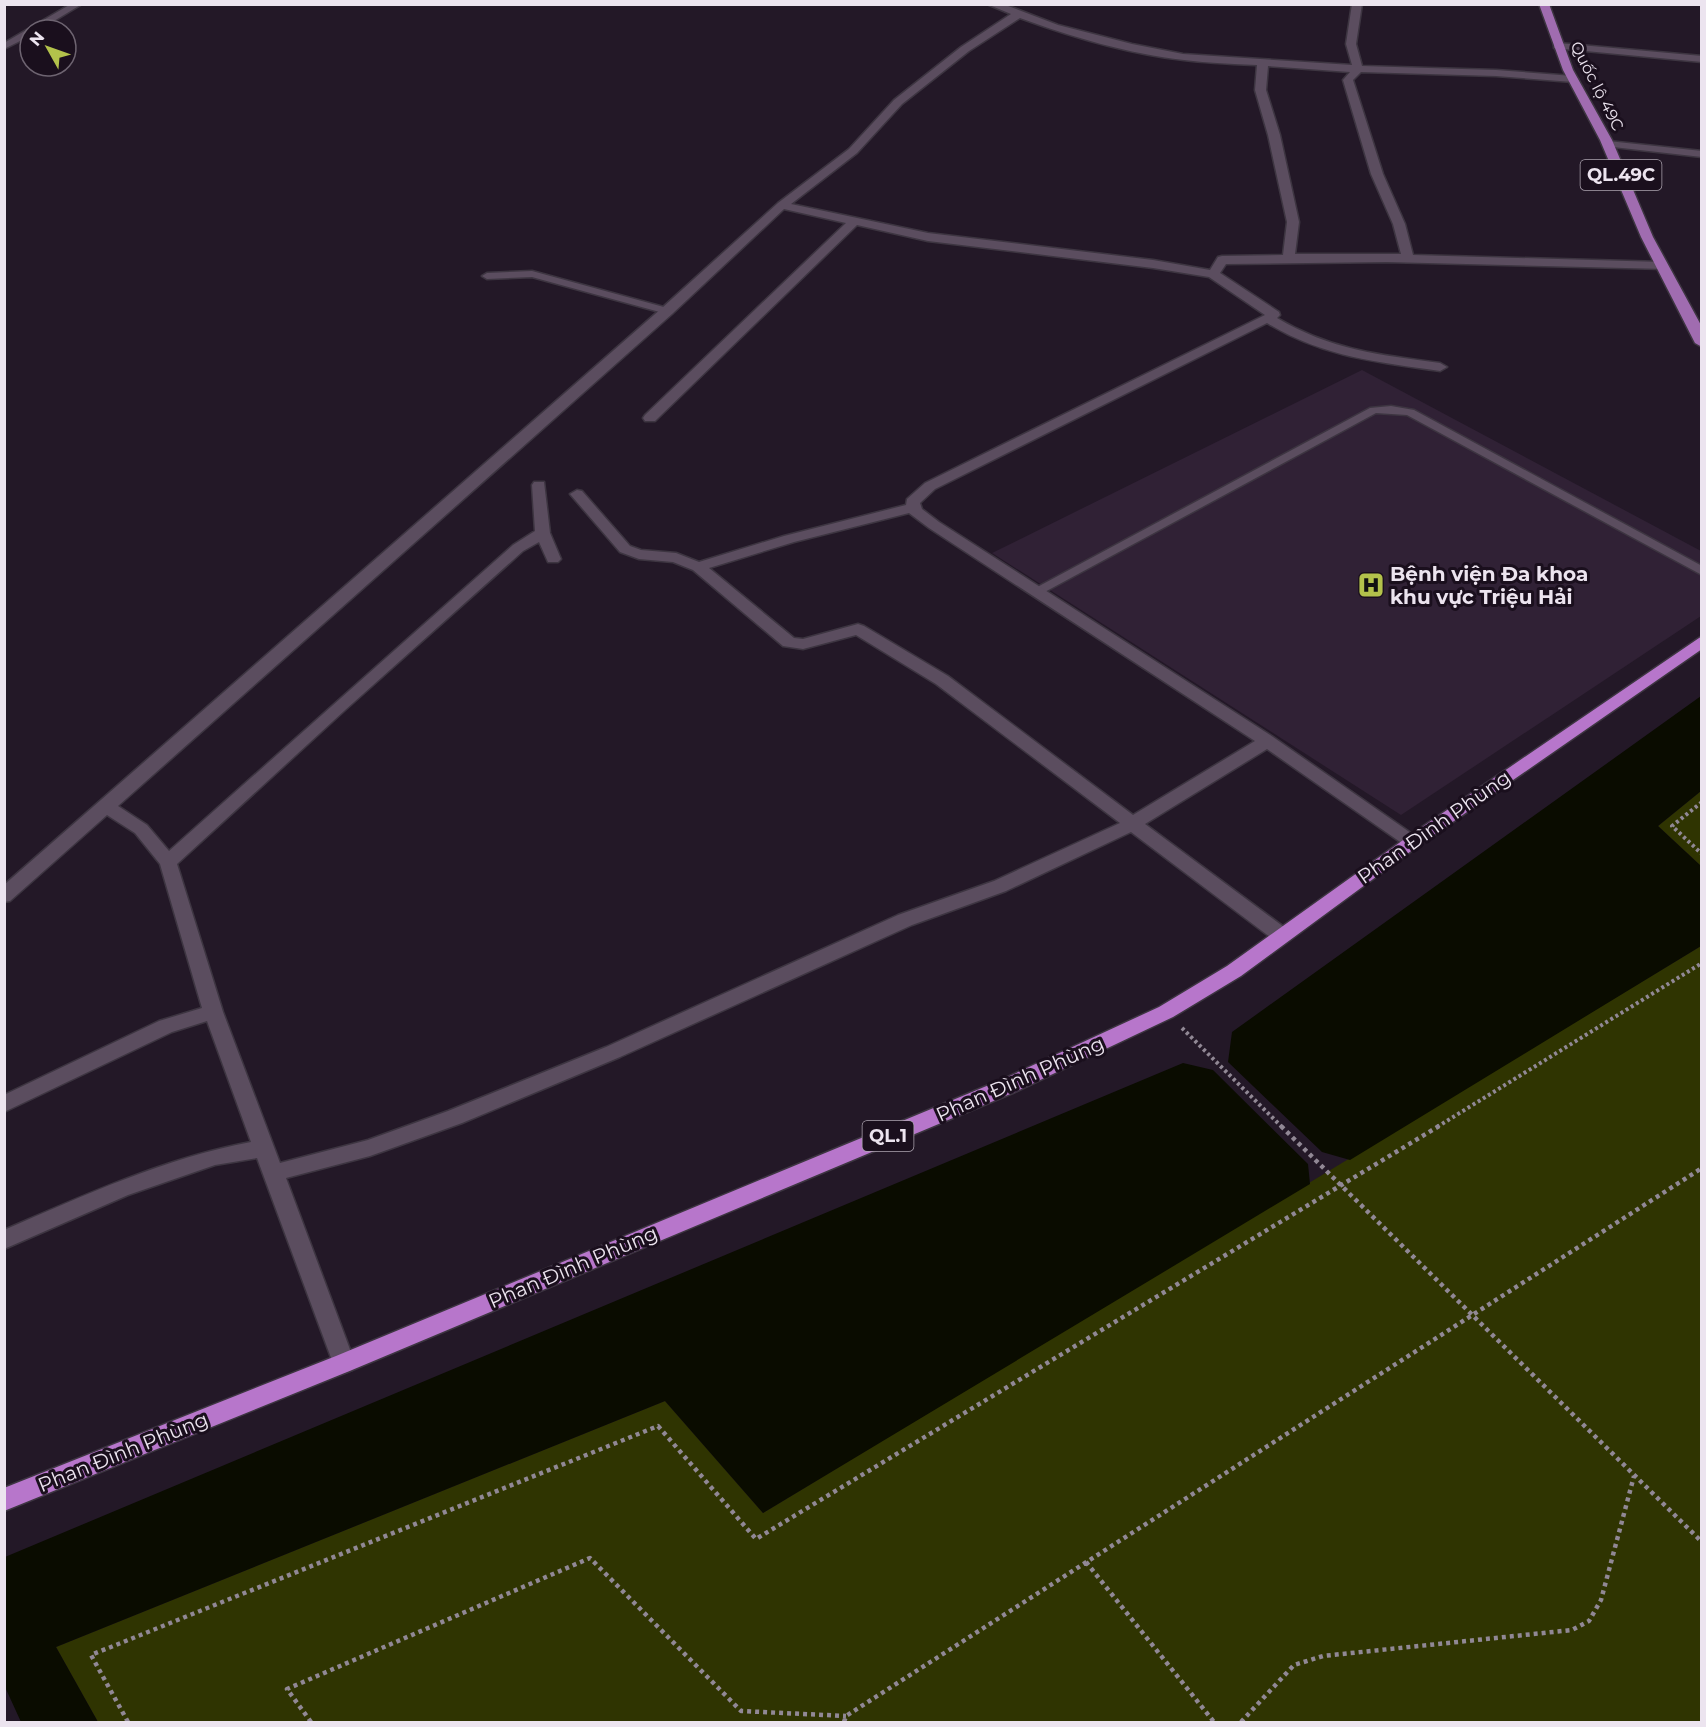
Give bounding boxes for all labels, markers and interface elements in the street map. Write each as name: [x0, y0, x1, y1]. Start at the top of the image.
north arrow: [18, 18, 78, 78]
text: N: [25, 28, 48, 50]
street label: Quốc lộ 49C: [1566, 38, 1628, 134]
road number: QL.49C: [1580, 160, 1662, 190]
place label: Bệnh viện Đa khoa khu vực Triệu Hải: [1390, 562, 1588, 609]
hospital icon: Bệnh viện Đa khoa khu vực Triệu Hải: [1356, 570, 1386, 600]
street label: Phan Đình Phùng: [1353, 765, 1515, 889]
street label: Phan Đình Phùng: [932, 1031, 1108, 1127]
road number: QL.1: [862, 1121, 914, 1151]
street label: Phan Đình Phùng: [485, 1221, 661, 1313]
street label: Phan Đình Phùng: [34, 1407, 212, 1497]

